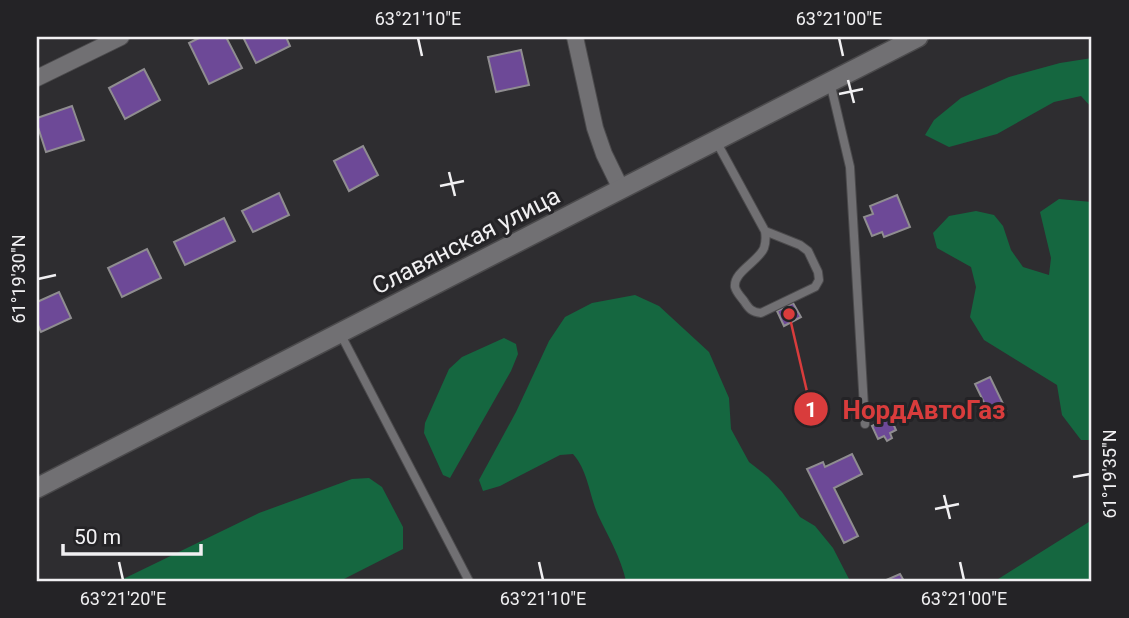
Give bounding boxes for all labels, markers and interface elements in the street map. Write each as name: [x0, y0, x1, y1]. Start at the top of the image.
text: 63°21'10"E: [375, 8, 461, 29]
text: 63°21'00"E: [796, 8, 882, 29]
street label: Славянская улица: [367, 182, 565, 300]
text: 61°19'30"N: [8, 234, 29, 324]
callout: НордАвтоГаз: [794, 386, 1019, 433]
text: НордАвтоГаз: [843, 395, 1005, 425]
text: 1: [805, 398, 817, 422]
text: 61°19'35"N: [1099, 429, 1120, 519]
scale bar: [63, 513, 201, 557]
text: 50 m: [74, 525, 121, 549]
text: 63°21'20"E: [80, 588, 166, 609]
text: 63°21'10"E: [500, 588, 586, 609]
text: 63°21'00"E: [921, 588, 1007, 609]

